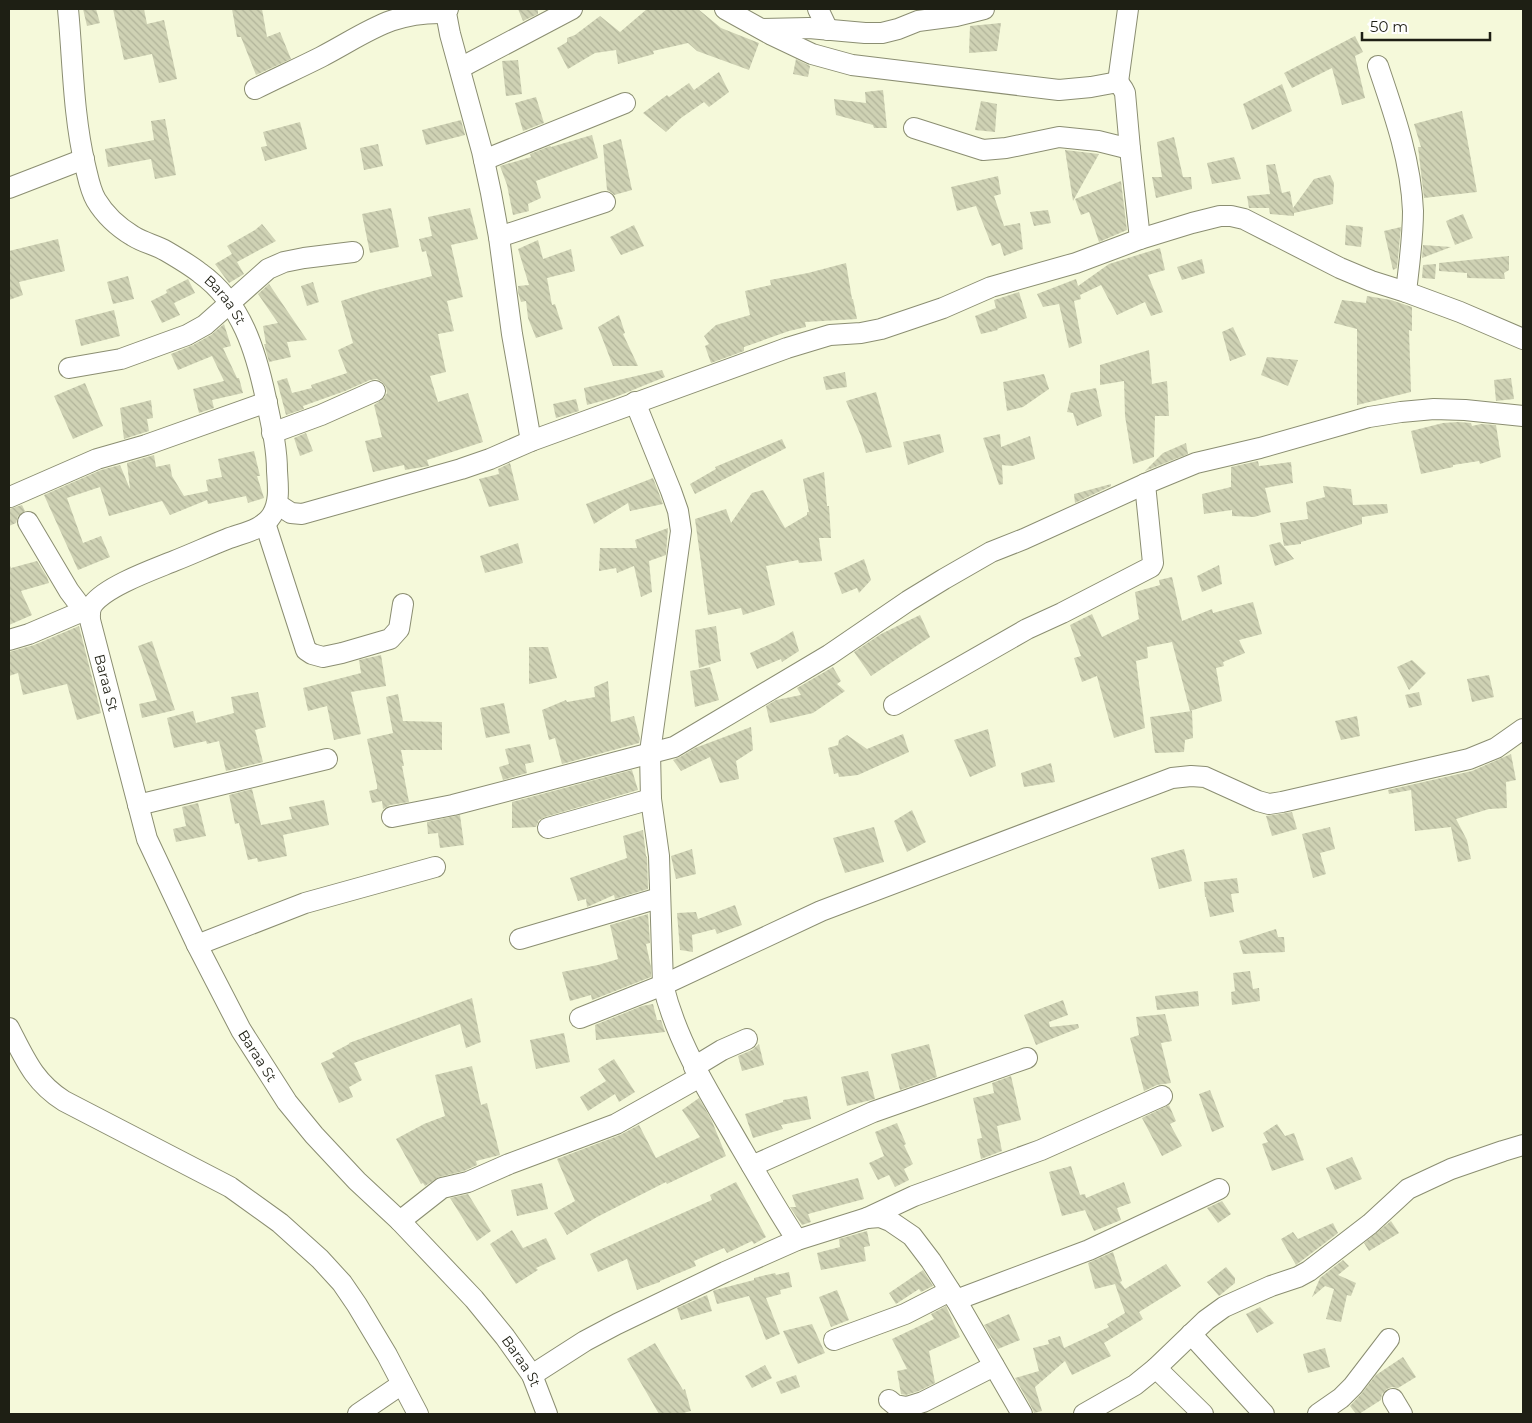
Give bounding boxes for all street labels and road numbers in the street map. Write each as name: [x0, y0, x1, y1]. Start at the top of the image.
street label: Baraa St: [201, 271, 250, 328]
street label: Baraa St: [90, 652, 122, 714]
street label: Baraa St: [234, 1026, 281, 1086]
street label: Baraa St: [498, 1332, 545, 1390]

